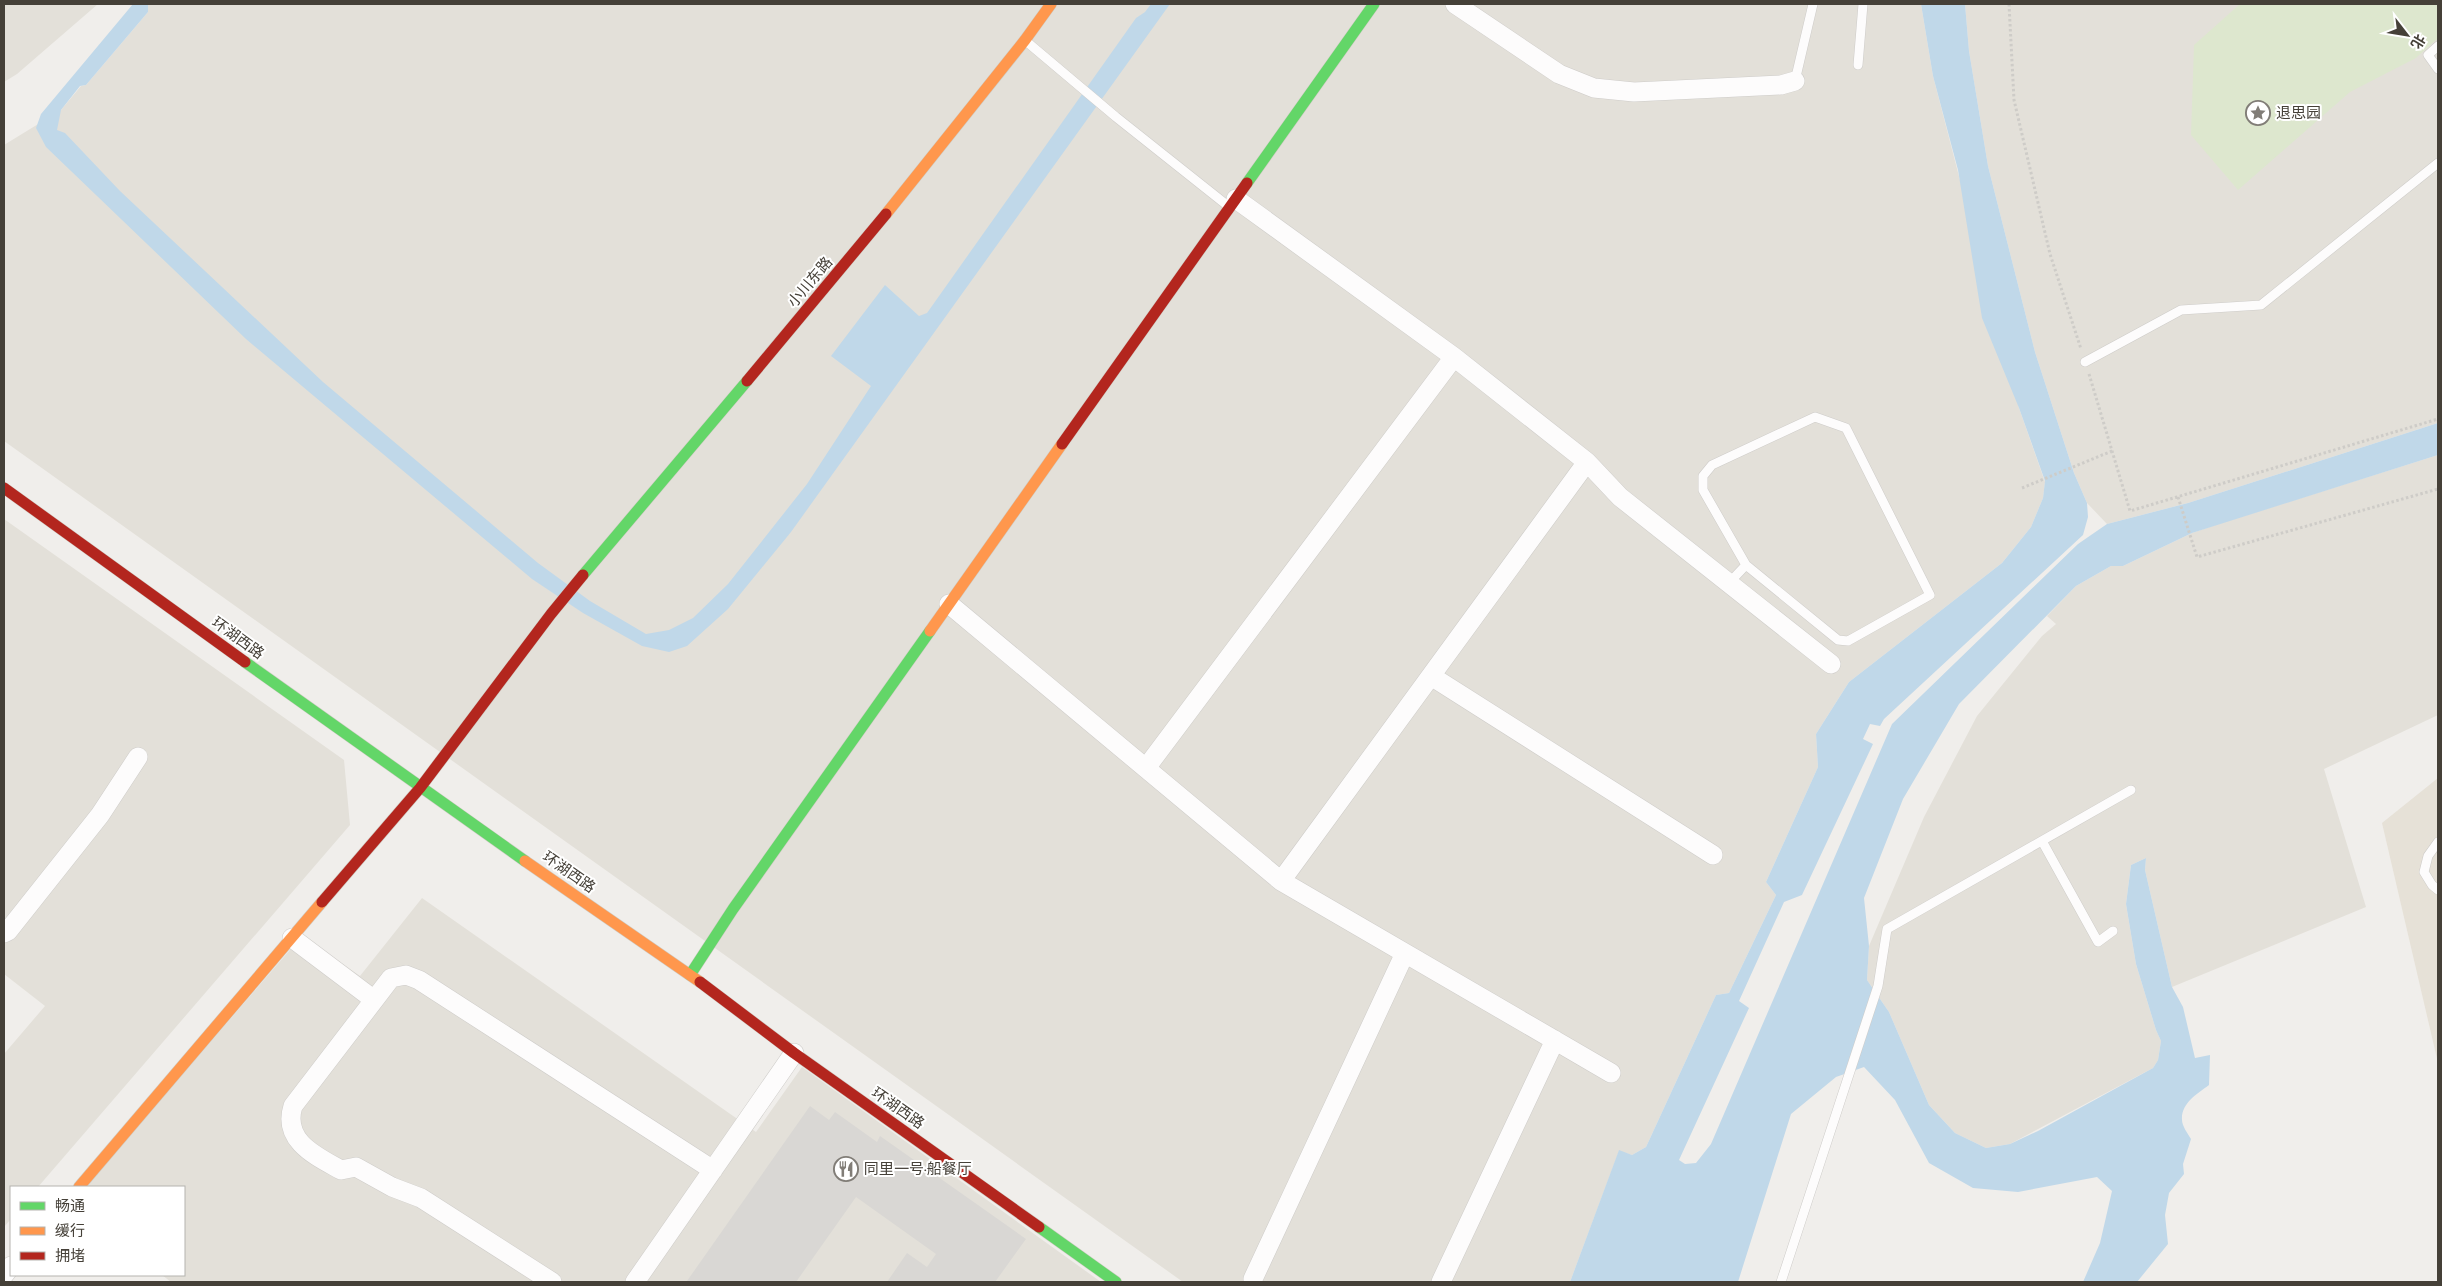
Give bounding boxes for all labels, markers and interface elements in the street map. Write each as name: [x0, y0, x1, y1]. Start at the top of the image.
north arrow: [2382, 10, 2432, 60]
text: 北: [2407, 31, 2429, 52]
place icon: 退思园: [2245, 100, 2271, 126]
place label: 退思园: [2276, 104, 2321, 122]
street label: 小川东路: [784, 253, 836, 311]
street label: 环湖西路: [208, 613, 268, 663]
street label: 环湖西路: [539, 847, 599, 897]
street label: 环湖西路: [868, 1083, 928, 1133]
restaurant icon: 同里一号·船餐厅: [833, 1156, 859, 1182]
place label: 同里一号·船餐厅: [864, 1160, 972, 1178]
legend: [10, 1186, 185, 1276]
text: 畅通: [55, 1197, 85, 1215]
text: 缓行: [55, 1222, 85, 1240]
text: 拥堵: [55, 1247, 85, 1265]

